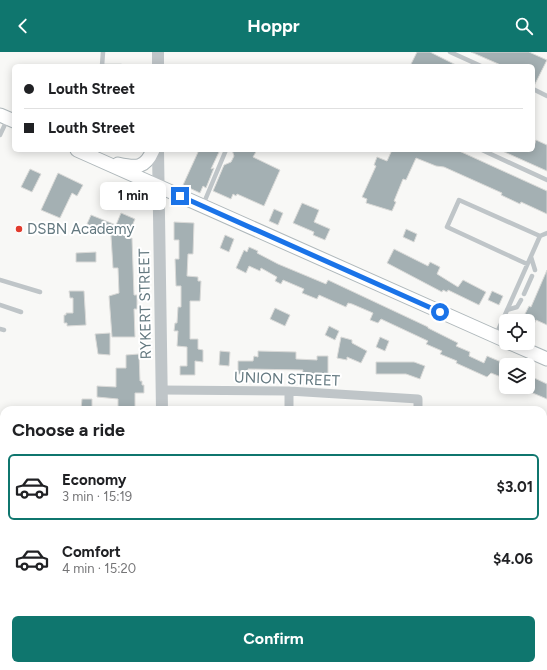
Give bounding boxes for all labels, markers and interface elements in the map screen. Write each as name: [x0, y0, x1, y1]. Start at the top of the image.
icon: back: [12, 15, 34, 37]
text: Hoppr: [247, 15, 300, 37]
icon: search: [513, 15, 535, 37]
text: Louth Street: [48, 80, 135, 98]
text: Louth Street: [48, 119, 135, 137]
callout: 1 min: [100, 182, 166, 210]
route end: [171, 187, 189, 205]
text: 1 min: [118, 188, 148, 203]
place label: DSBN Academy: [27, 220, 134, 238]
marker: DSBN Academy: [14, 224, 24, 234]
street label: RYKERT STREET: [135, 248, 155, 360]
route start: [431, 303, 449, 321]
map controls: [499, 314, 535, 394]
button: locate: [499, 314, 535, 350]
button: layers: [499, 358, 535, 394]
street label: UNION STREET: [234, 368, 341, 390]
text: Choose a ride: [12, 419, 125, 441]
icon: car: [14, 469, 50, 505]
text: Economy: [62, 471, 127, 489]
text: $3.01: [497, 478, 533, 496]
text: 3 min · 15:19: [62, 489, 132, 504]
icon: car: [14, 541, 50, 577]
text: Comfort: [62, 543, 121, 561]
text: $4.06: [493, 550, 533, 568]
text: 4 min · 15:20: [62, 561, 136, 576]
button: Confirm: [12, 616, 535, 662]

